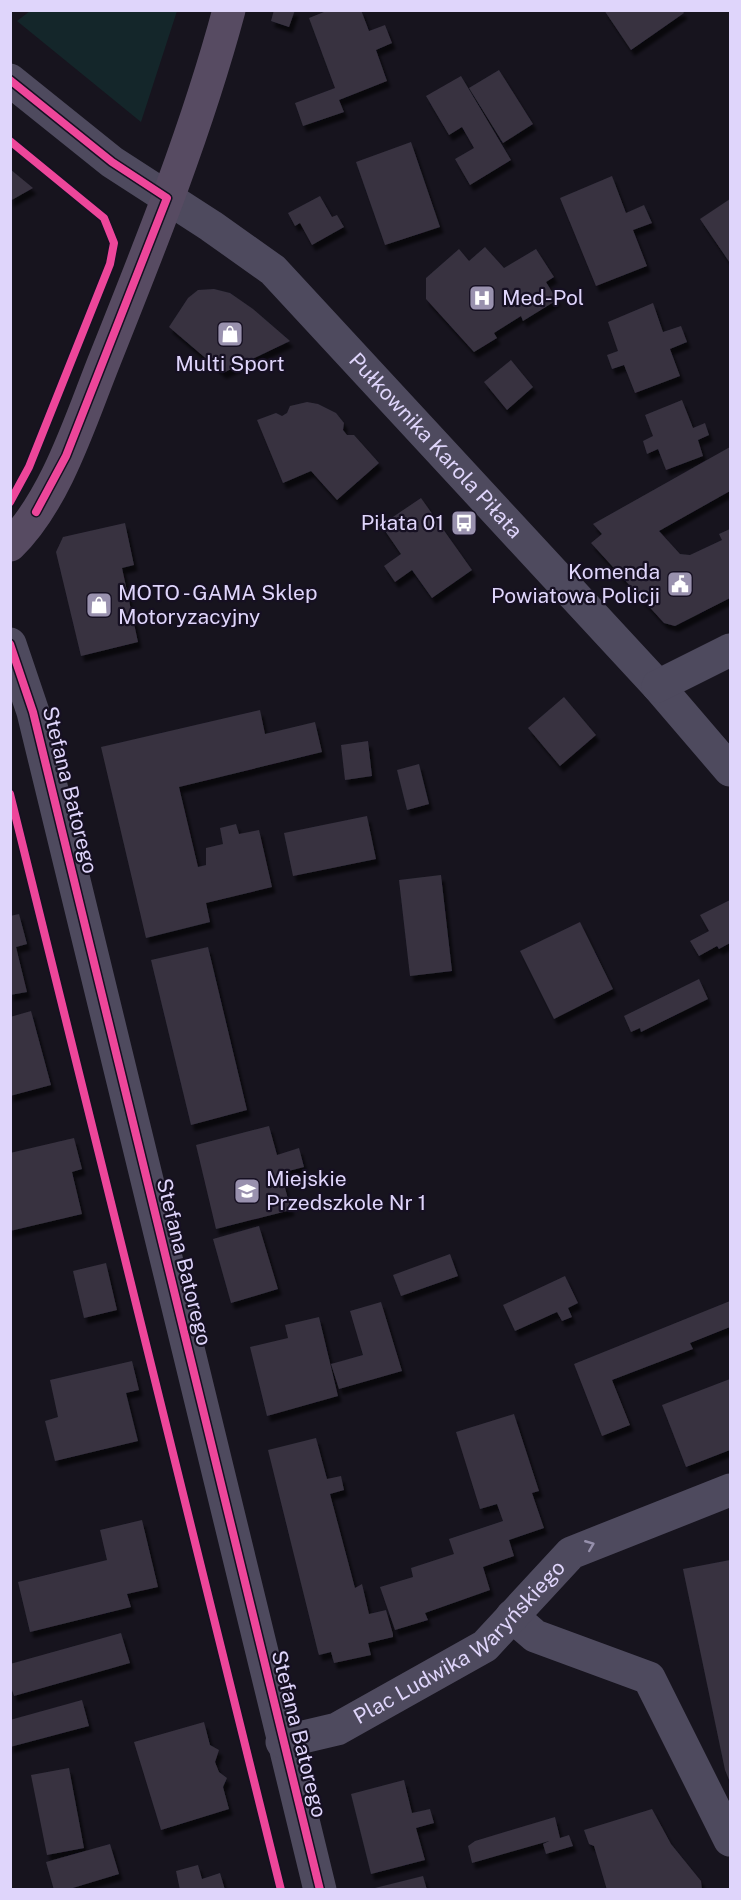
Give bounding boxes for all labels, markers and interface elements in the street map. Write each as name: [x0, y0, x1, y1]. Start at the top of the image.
hospital icon: Med-Pol: [467, 283, 497, 313]
place label: Med-Pol: [502, 285, 584, 310]
shop icon: Multi Sport: [215, 319, 245, 349]
street label: Pułkownika Karola Piłata: [344, 347, 528, 543]
place label: Multi Sport: [175, 351, 285, 376]
bus stop icon: Piłata 01: [449, 508, 479, 538]
place label: Piłata 01: [361, 510, 444, 535]
place label: Komenda Powiatowa Policji: [491, 559, 660, 608]
public building icon: Komenda Powiatowa Policji: [665, 569, 695, 599]
place label: MOTO - GAMA Sklep Motoryzacyjny: [118, 580, 317, 629]
shop icon: MOTO - GAMA Sklep Motoryzacyjny: [84, 590, 114, 620]
street label: Stefana Batorego: [38, 704, 103, 876]
place label: Miejskie Przedszkole Nr 1: [266, 1166, 426, 1215]
street label: Stefana Batorego: [152, 1176, 217, 1348]
school or university icon: Miejskie Przedszkole Nr 1: [232, 1176, 262, 1206]
one-way arrow: [584, 1540, 595, 1553]
street label: Plac Ludwika Waryńskiego: [349, 1555, 570, 1729]
street label: Stefana Batorego: [267, 1648, 332, 1820]

